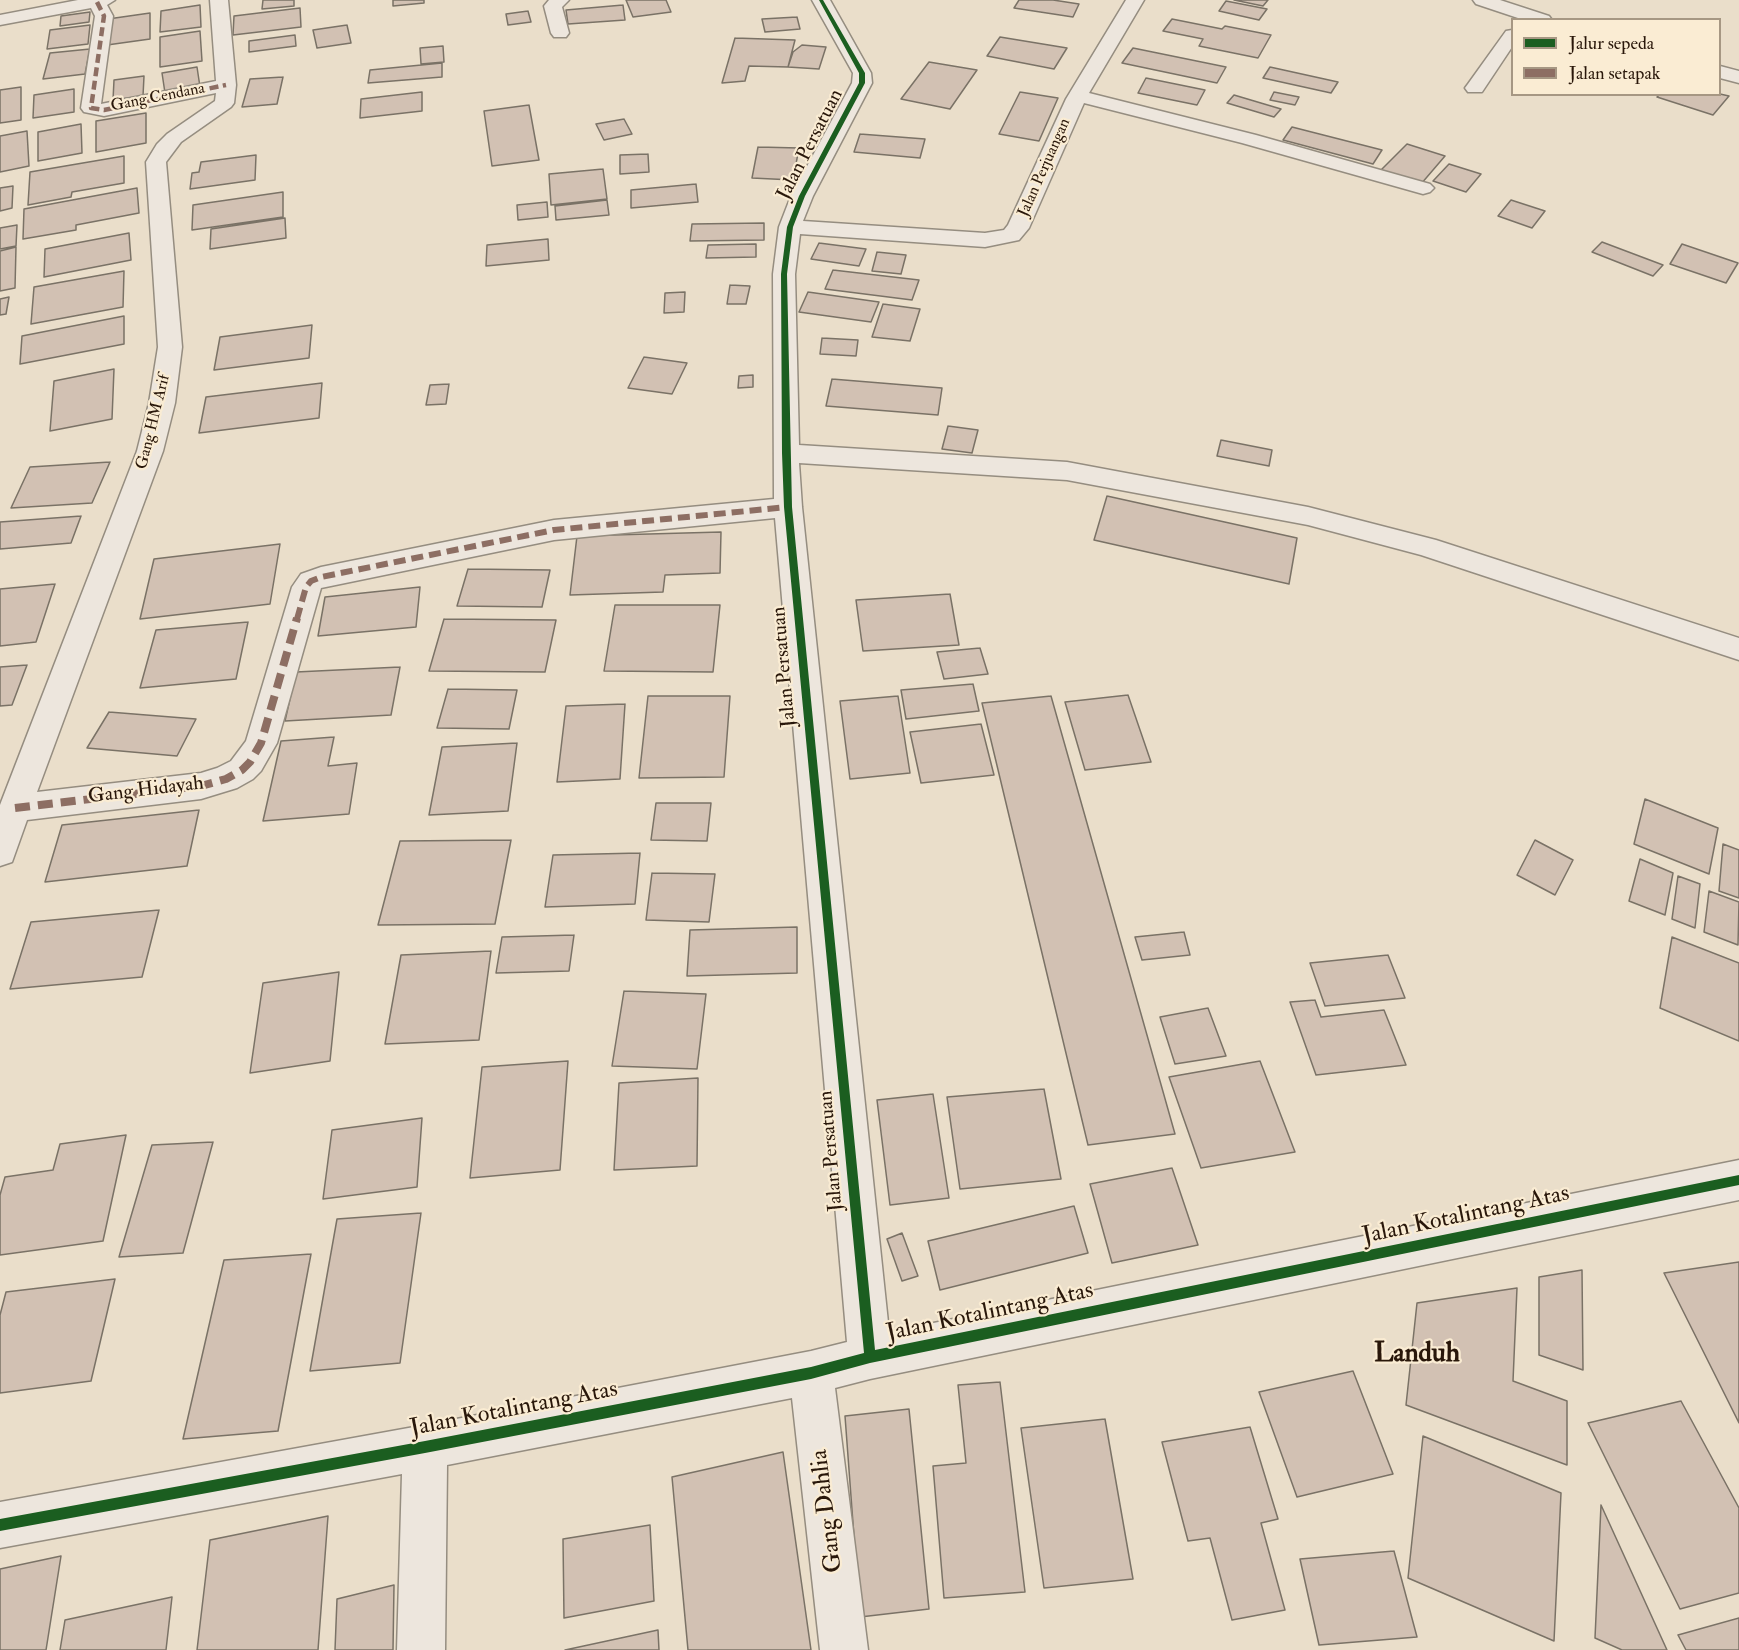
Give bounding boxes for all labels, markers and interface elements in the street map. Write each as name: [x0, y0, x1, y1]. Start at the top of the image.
legend: [1511, 18, 1721, 96]
text: Jalur sepeda: [1569, 32, 1654, 55]
text: Jalan setapak: [1569, 62, 1660, 85]
street label: Gang Cendana: [109, 79, 207, 117]
street label: Jalan Persatuan: [773, 86, 849, 204]
street label: Jalan Perjuangan: [1015, 116, 1075, 220]
street label: Gang HM Arif: [133, 373, 175, 471]
street label: Jalan Persatuan: [768, 606, 802, 728]
street label: Gang Hidayah: [87, 772, 205, 810]
street label: Jalan Persatuan: [815, 1090, 849, 1212]
street label: Jalan Kotalintang Atas: [1360, 1180, 1572, 1252]
street label: Jalan Kotalintang Atas: [884, 1277, 1096, 1349]
district label: Landuh: [1374, 1339, 1460, 1371]
street label: Jalan Kotalintang Atas: [408, 1376, 620, 1444]
street label: Gang Dahlia: [806, 1448, 850, 1574]

